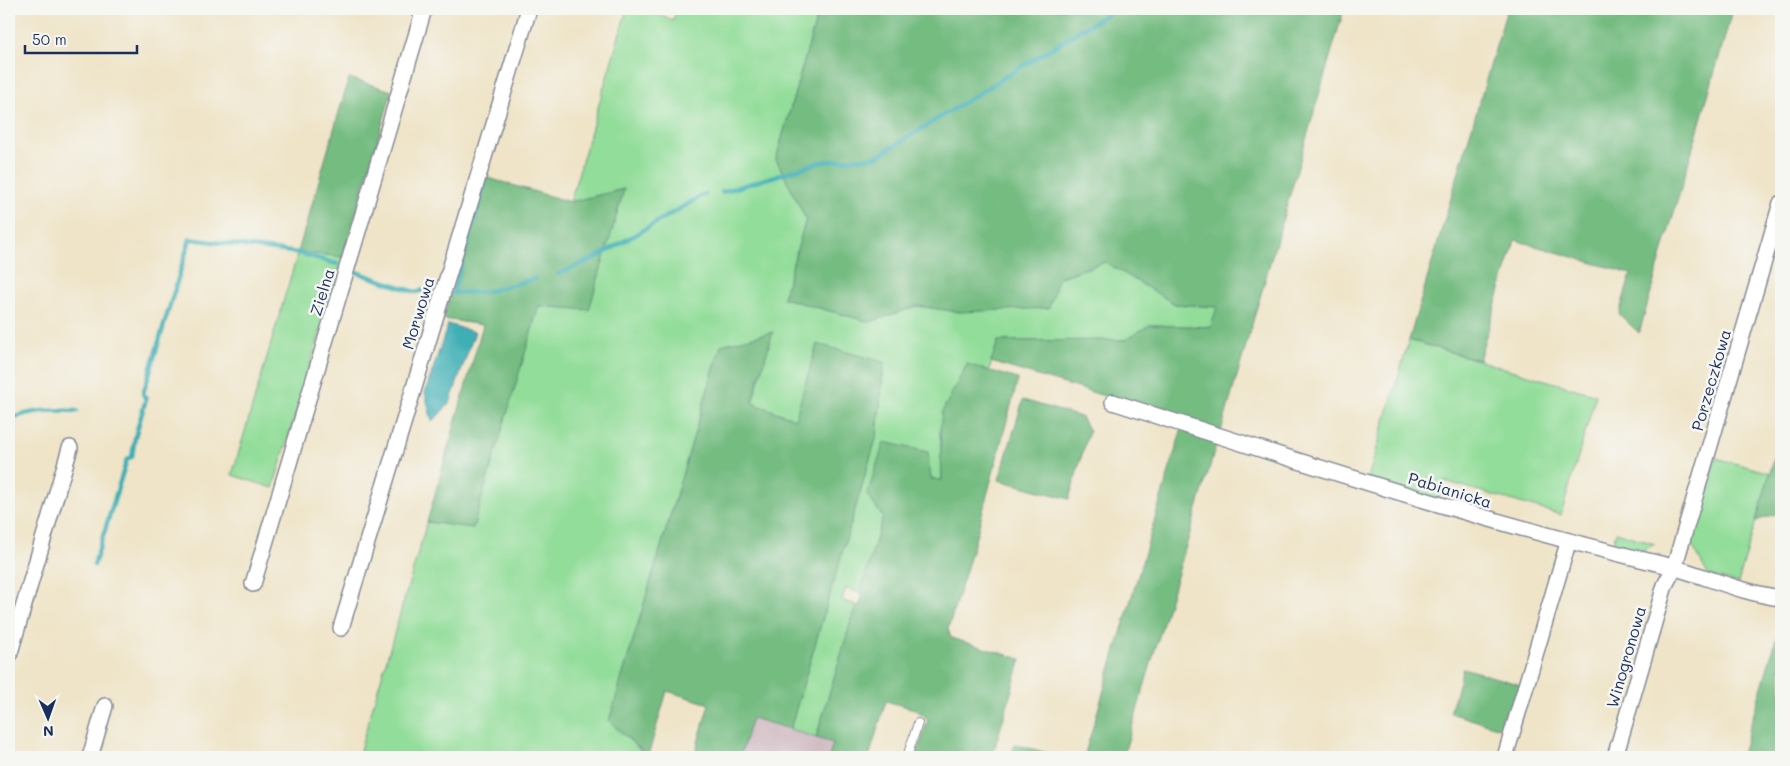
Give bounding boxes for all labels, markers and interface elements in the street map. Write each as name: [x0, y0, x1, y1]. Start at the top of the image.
scale bar: [25, 22, 138, 54]
text: 50 m: [32, 29, 67, 49]
street label: Zielna: [304, 266, 339, 318]
street label: Morwowa: [397, 274, 438, 352]
street label: Porzeczkowa: [1686, 327, 1735, 433]
street label: Pabianicka: [1406, 467, 1495, 512]
street label: Winogronowa: [1601, 604, 1650, 710]
north arrow: [22, 694, 72, 744]
text: N: [43, 722, 54, 741]

